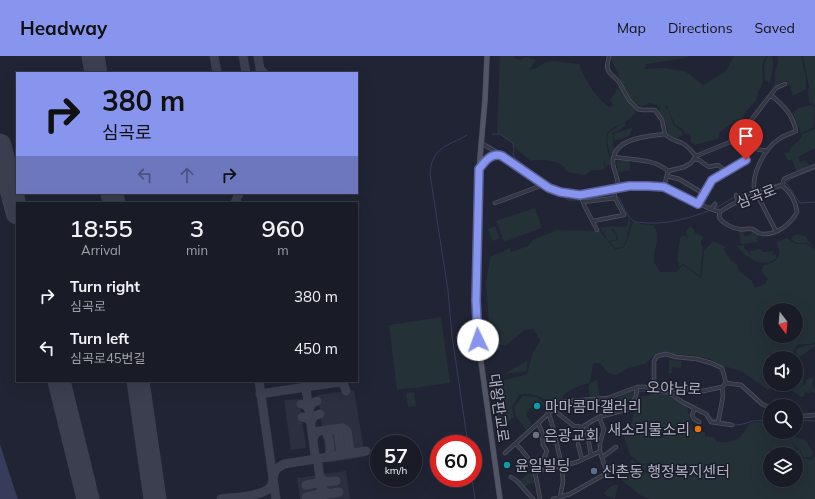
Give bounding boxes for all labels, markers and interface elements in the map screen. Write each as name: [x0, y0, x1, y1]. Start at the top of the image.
text: Headway: [20, 16, 107, 40]
text: Map: [617, 19, 646, 37]
text: Directions: [668, 19, 733, 37]
text: Saved: [755, 19, 795, 37]
text: 380 m: [102, 83, 185, 118]
icon: right: [36, 88, 88, 140]
pin: [729, 119, 763, 160]
text: 심곡로: [102, 121, 152, 144]
icon: arrive: [735, 125, 757, 147]
icon: left: [134, 164, 156, 186]
icon: ahead: [176, 164, 198, 186]
icon: right: [218, 164, 240, 186]
street label: 심곡로: [733, 180, 779, 212]
text: 18:55: [69, 213, 133, 243]
text: 3: [190, 213, 204, 243]
text: 960: [261, 213, 305, 243]
text: Arrival: [81, 242, 121, 258]
text: min: [186, 242, 208, 258]
text: m: [277, 242, 289, 258]
text: Turn right: [70, 277, 140, 296]
icon: right: [36, 285, 58, 307]
text: 380 m: [294, 287, 338, 306]
text: 심곡로: [70, 298, 106, 314]
north arrow: [763, 303, 803, 343]
map controls: [763, 303, 803, 487]
position arrow: [457, 319, 499, 361]
text: Turn left: [70, 329, 129, 348]
icon: left: [36, 337, 58, 359]
text: 450 m: [294, 339, 338, 358]
text: 심곡로45번길: [70, 350, 145, 366]
button: sound: [763, 351, 803, 391]
street label: 대왕판교로: [485, 373, 513, 443]
street label: 오야남로: [646, 378, 702, 398]
place label: 마마콤마갤러리: [545, 397, 642, 416]
button: search: [763, 399, 803, 439]
marker: 마마콤마갤러리: [532, 401, 542, 411]
place label: 새소리물소리: [607, 420, 690, 439]
marker: 새소리물소리: [693, 424, 703, 434]
place label: 은광교회: [544, 426, 599, 445]
marker: 은광교회: [531, 430, 541, 440]
speed limit sign: 60: [430, 435, 482, 487]
text: 57: [384, 443, 408, 468]
button: layers: [763, 447, 803, 487]
place label: 윤일빌딩: [515, 456, 570, 475]
marker: 윤일빌딩: [502, 460, 512, 470]
place label: 신촌동 행정복지센터: [602, 462, 730, 481]
text: km/h: [385, 464, 407, 477]
marker: 신촌동 행정복지센터: [589, 466, 599, 476]

